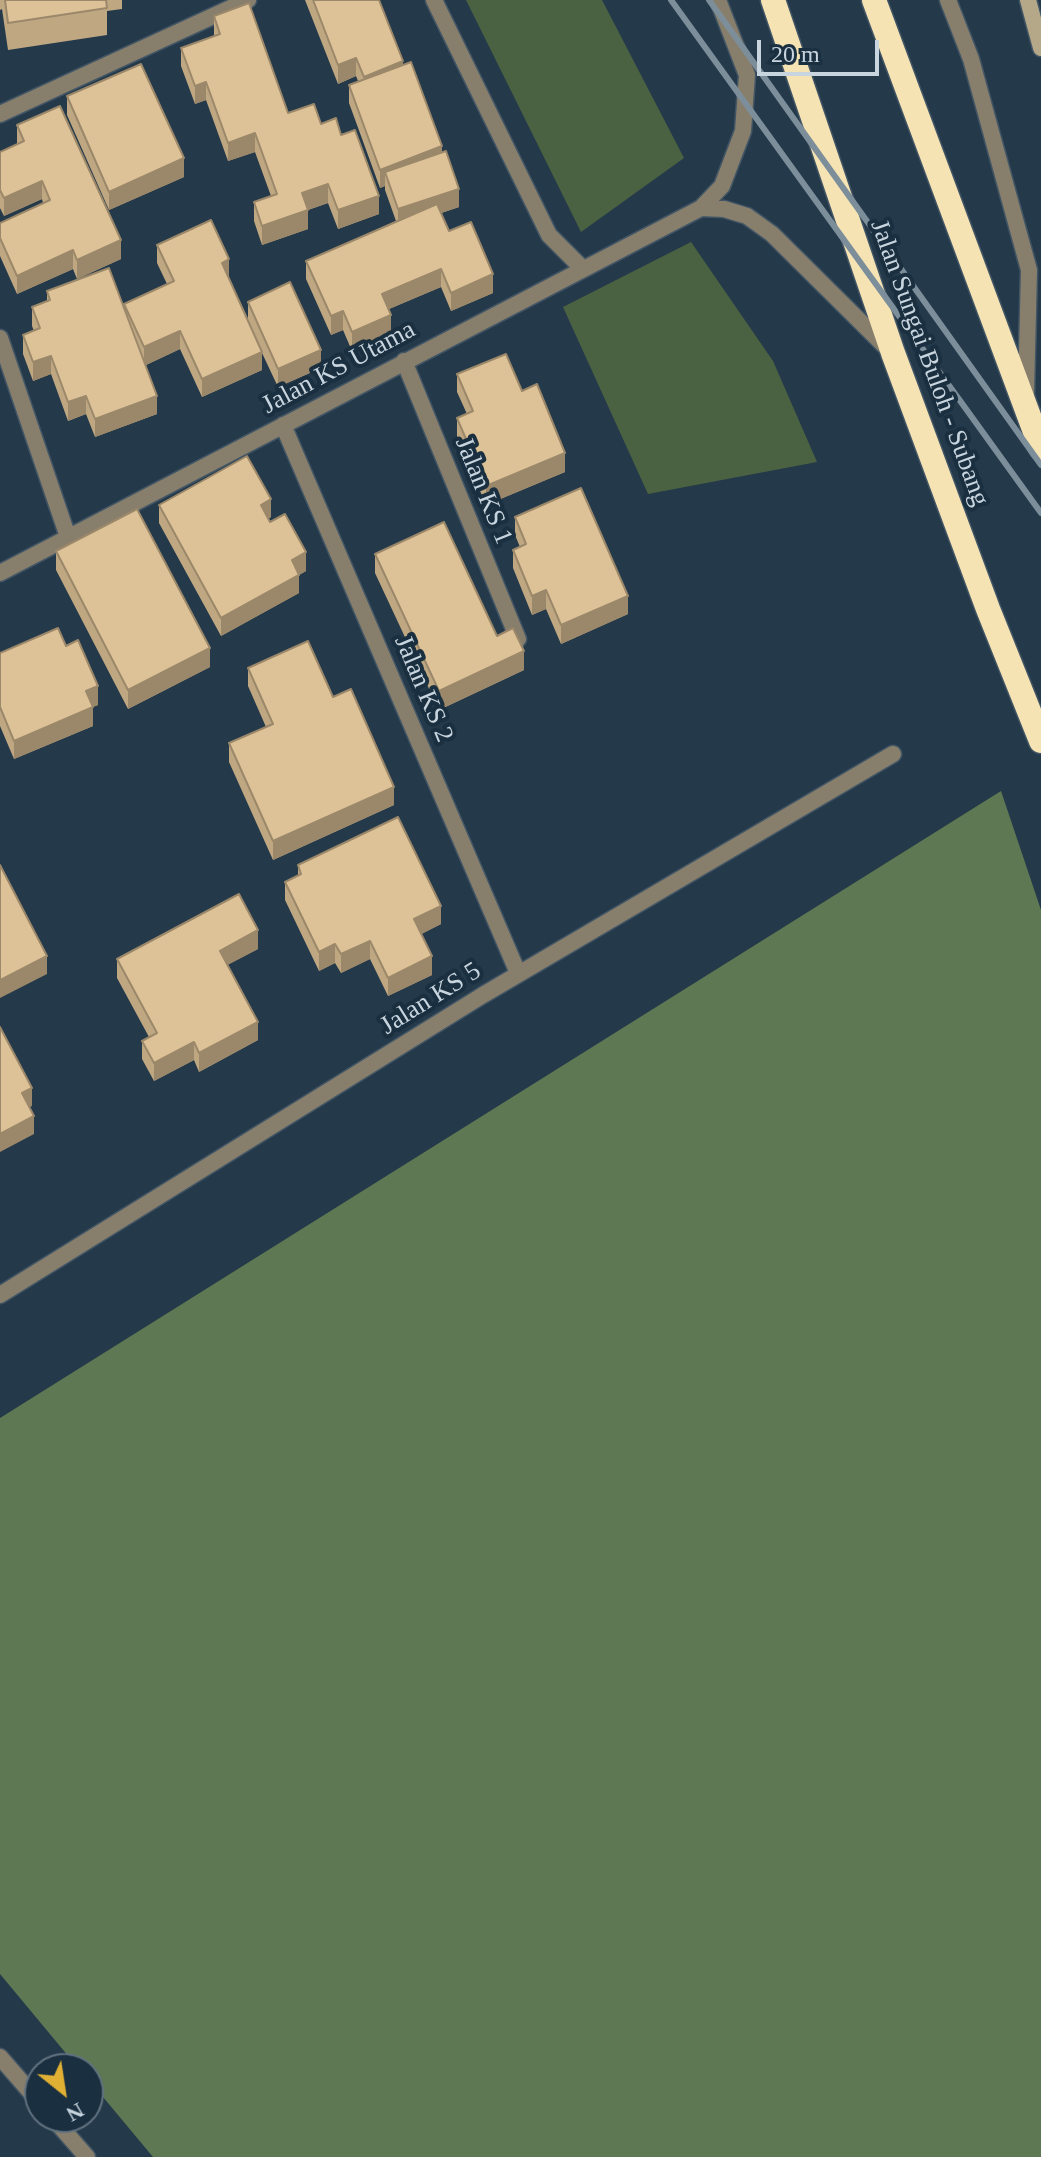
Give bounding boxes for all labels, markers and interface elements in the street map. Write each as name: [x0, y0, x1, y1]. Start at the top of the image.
scale bar: [761, 24, 883, 74]
text: 20 m: [771, 41, 820, 67]
street label: Jalan Sungai Buloh - Subang: [863, 216, 995, 510]
street label: Jalan KS Utama: [257, 315, 421, 421]
street label: Jalan KS 1: [447, 433, 519, 549]
street label: Jalan KS 2: [387, 631, 459, 747]
street label: Jalan KS 5: [375, 956, 487, 1042]
north arrow: [24, 2053, 104, 2133]
text: N: [62, 2098, 88, 2127]

